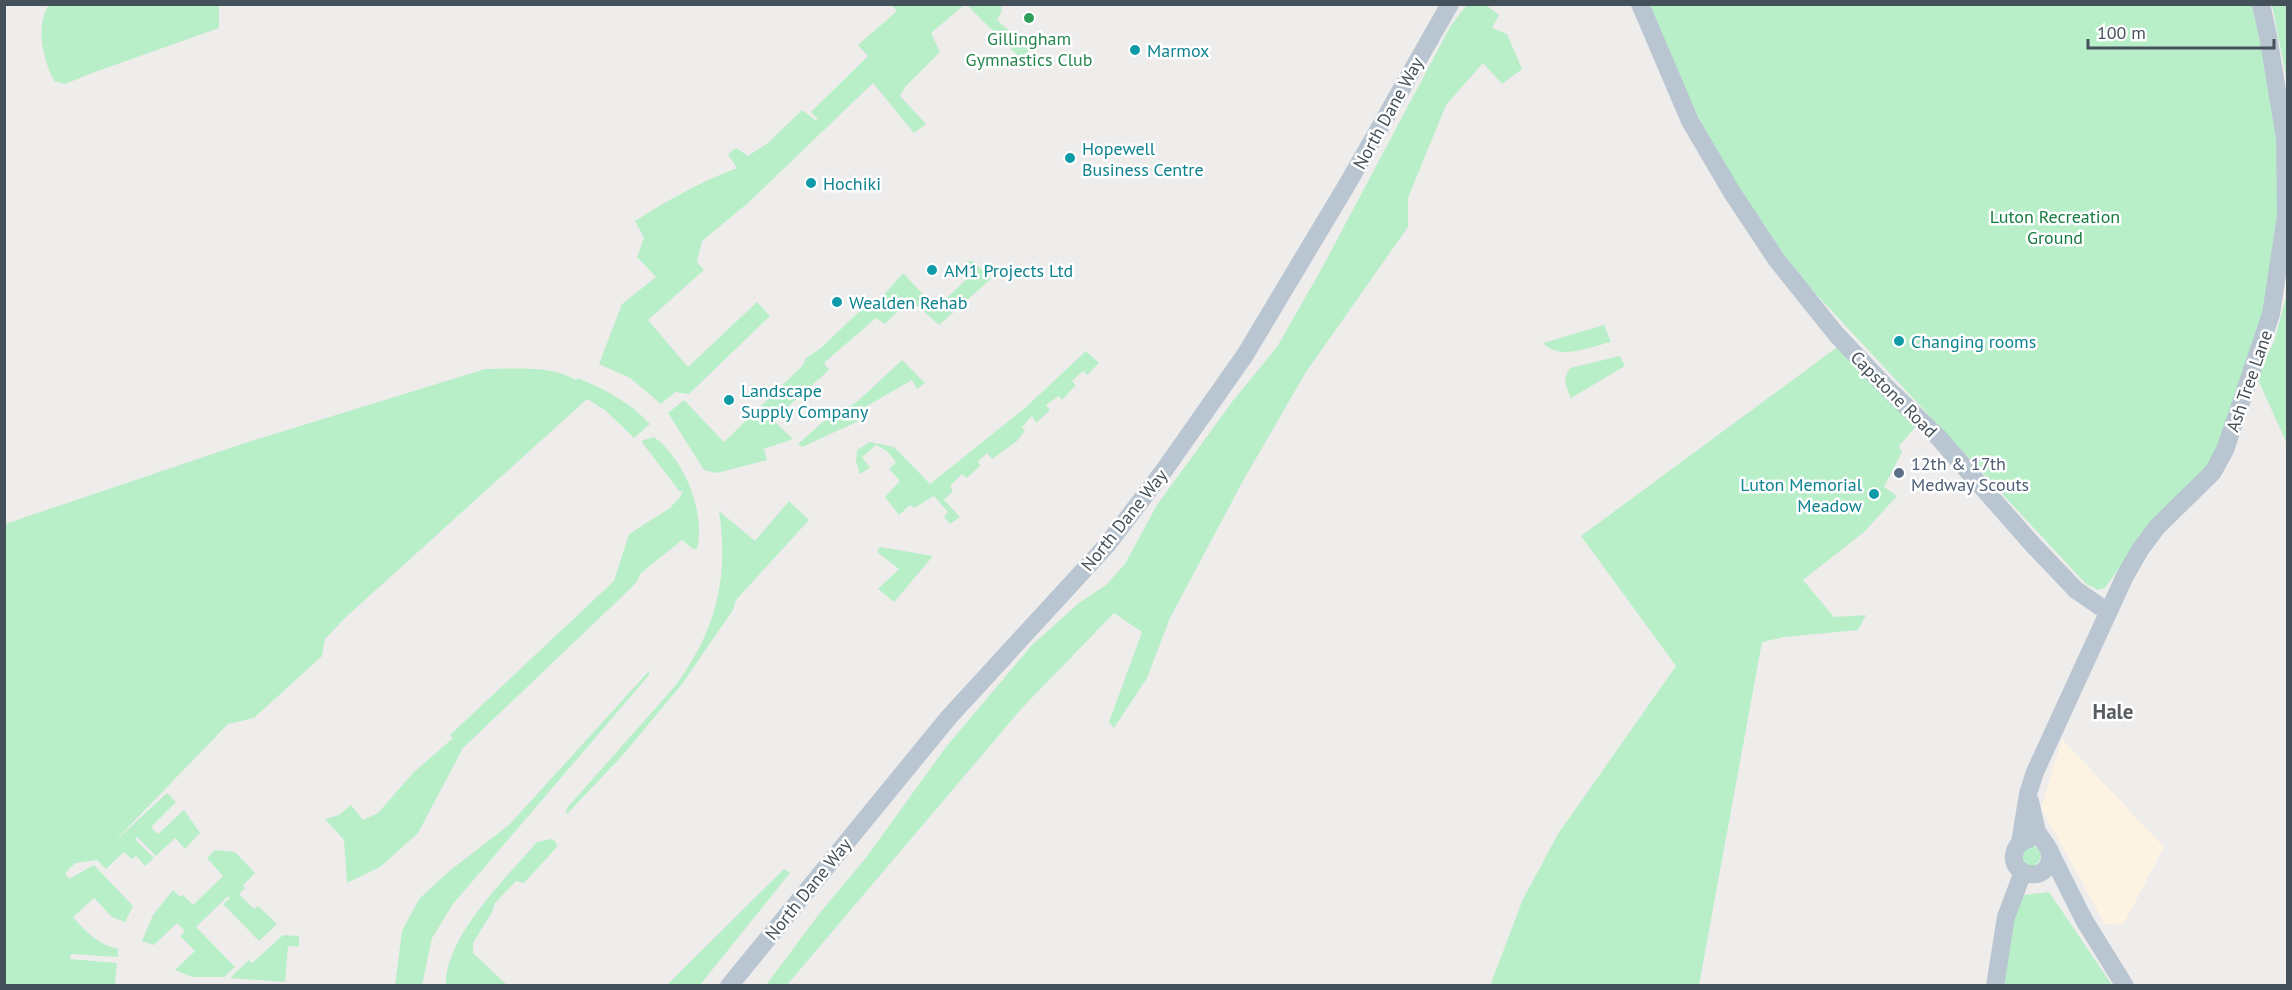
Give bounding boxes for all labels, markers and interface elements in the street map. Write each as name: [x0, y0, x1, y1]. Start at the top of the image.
marker: Gillingham Gymnastics Club: [1022, 11, 1036, 25]
scale bar: [2088, 12, 2274, 50]
text: 100 m: [2097, 21, 2146, 44]
place label: Gillingham Gymnastics Club: [966, 27, 1092, 71]
place label: Marmox: [1147, 39, 1209, 62]
marker: Marmox: [1128, 43, 1142, 57]
street label: North Dane Way: [1348, 52, 1429, 173]
place label: Hopewell Business Centre: [1082, 137, 1204, 181]
marker: Hopewell Business Centre: [1063, 151, 1077, 165]
place label: Hochiki: [823, 172, 881, 195]
marker: Hochiki: [804, 176, 818, 190]
park label: Luton Recreation Ground: [1990, 205, 2120, 249]
place label: AM1 Projects Ltd: [944, 259, 1073, 282]
marker: AM1 Projects Ltd: [925, 263, 939, 277]
place label: Wealden Rehab: [849, 291, 967, 314]
marker: Wealden Rehab: [830, 295, 844, 309]
street label: Ash Tree Lane: [2221, 327, 2277, 435]
place label: Changing rooms: [1911, 330, 2036, 353]
marker: Changing rooms: [1892, 334, 1906, 348]
street label: Capstone Road: [1846, 346, 1942, 442]
place label: Landscape Supply Company: [741, 379, 869, 423]
marker: Landscape Supply Company: [722, 393, 736, 407]
place label: 12th & 17th Medway Scouts: [1911, 452, 2029, 496]
street label: North Dane Way: [1076, 464, 1173, 576]
marker: 12th & 17th Medway Scouts: [1892, 466, 1906, 480]
place label: Luton Memorial Meadow: [1740, 473, 1863, 517]
marker: Luton Memorial Meadow: [1867, 487, 1881, 501]
district label: Hale: [2093, 698, 2133, 725]
street label: North Dane Way: [760, 833, 857, 945]

